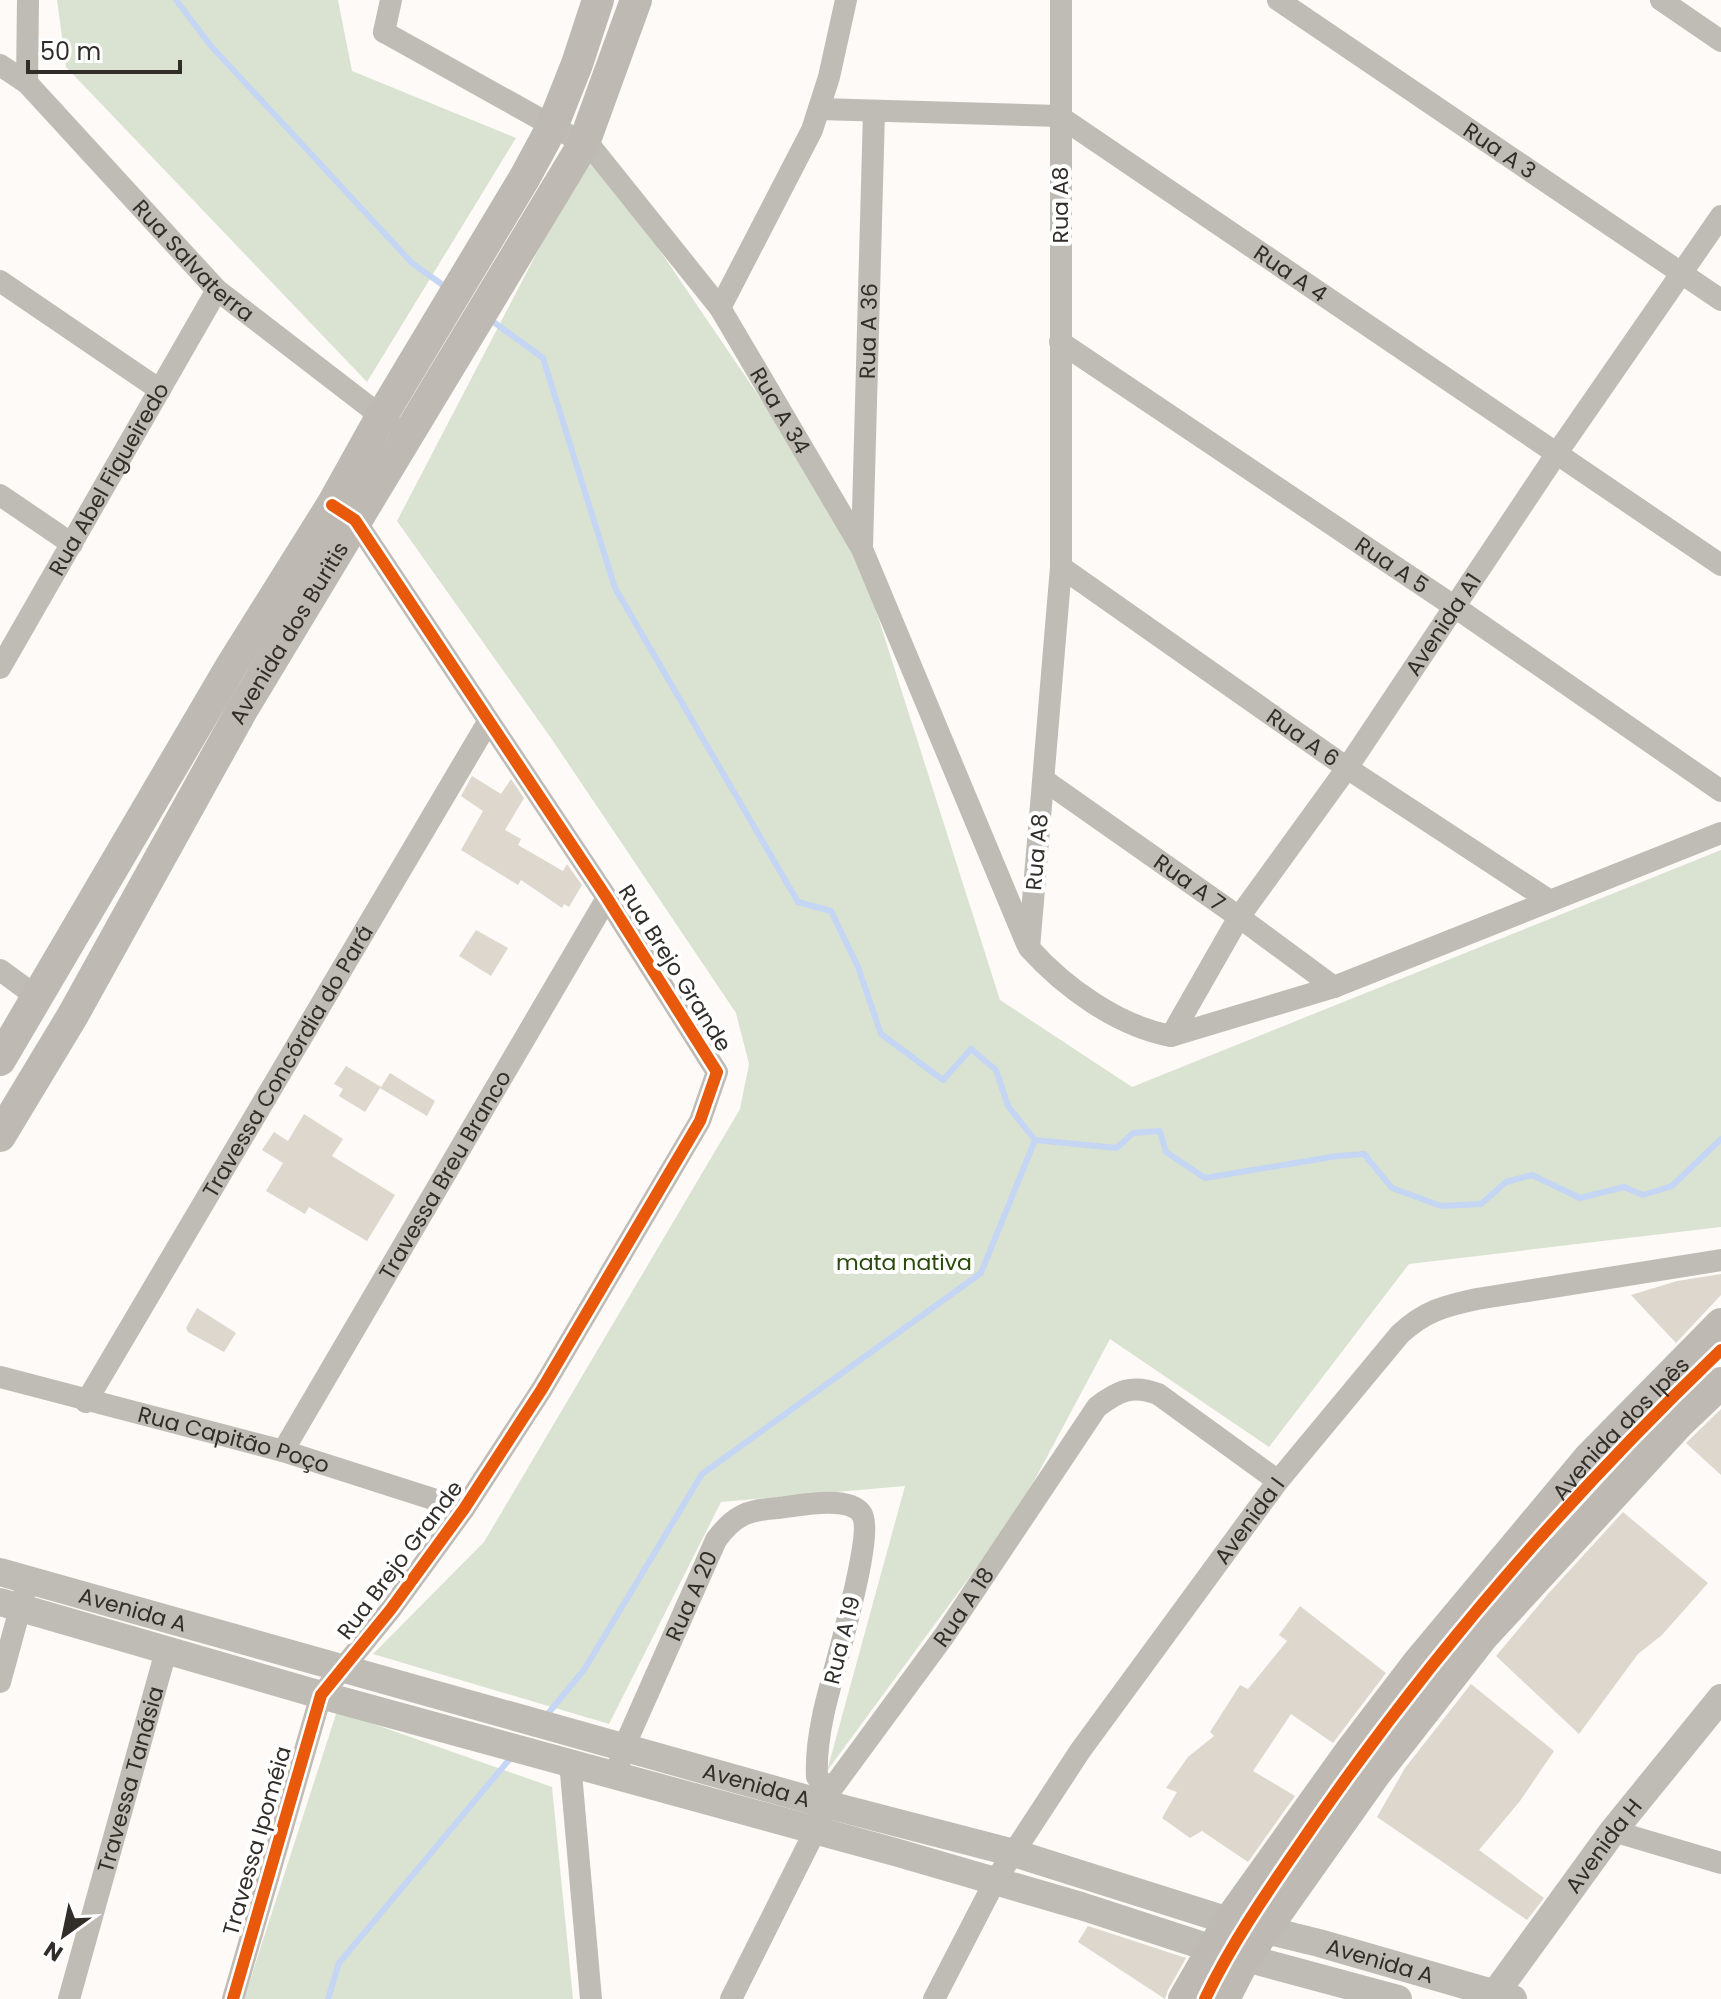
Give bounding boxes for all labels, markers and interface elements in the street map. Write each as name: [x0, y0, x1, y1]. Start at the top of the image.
scale bar: [28, 24, 180, 74]
text: 50 m: [40, 35, 101, 68]
street label: Rua A 3: [1457, 114, 1543, 186]
street label: Rua A8: [1045, 167, 1076, 243]
street label: Rua Salvaterra: [126, 192, 261, 329]
street label: Rua A 4: [1248, 237, 1334, 309]
street label: Rua A 36: [851, 283, 885, 379]
street label: Rua A 34: [743, 361, 818, 460]
street label: Rua Abel Figueiredo: [41, 377, 176, 581]
street label: Rua A 5: [1349, 529, 1435, 601]
street label: Avenida dos Buritis: [222, 536, 356, 730]
street label: Avenida A1: [1397, 567, 1488, 682]
street label: Rua A 6: [1260, 701, 1346, 774]
street label: Rua A8: [1018, 812, 1056, 892]
street label: Rua A 7: [1148, 846, 1232, 918]
street label: Rua Brejo Grande: [611, 878, 739, 1058]
street label: Travessa Concórdia do Pará: [195, 919, 380, 1203]
street label: Travessa Breu Branco: [371, 1064, 518, 1285]
park label: mata nativa: [836, 1247, 972, 1278]
street label: Avenida dos Ipês: [1545, 1350, 1696, 1507]
street label: Rua Capitão Poço: [135, 1398, 334, 1480]
street label: Avenida I: [1207, 1470, 1292, 1571]
street label: Rua Brejo Grande: [330, 1474, 470, 1646]
street label: Rua A 20: [658, 1546, 725, 1646]
street label: Rua A 18: [926, 1561, 1001, 1653]
street label: Avenida A: [75, 1579, 191, 1639]
street label: Rua A 19: [816, 1593, 868, 1687]
street label: Travessa Tanásia: [89, 1683, 171, 1876]
street label: Travessa Ipoméia: [215, 1743, 299, 1939]
street label: Avenida A: [699, 1755, 814, 1815]
street label: Avenida H: [1557, 1792, 1649, 1899]
north arrow: [24, 1895, 104, 1975]
street label: Avenida A: [1323, 1930, 1438, 1991]
text: N: [38, 1934, 69, 1969]

